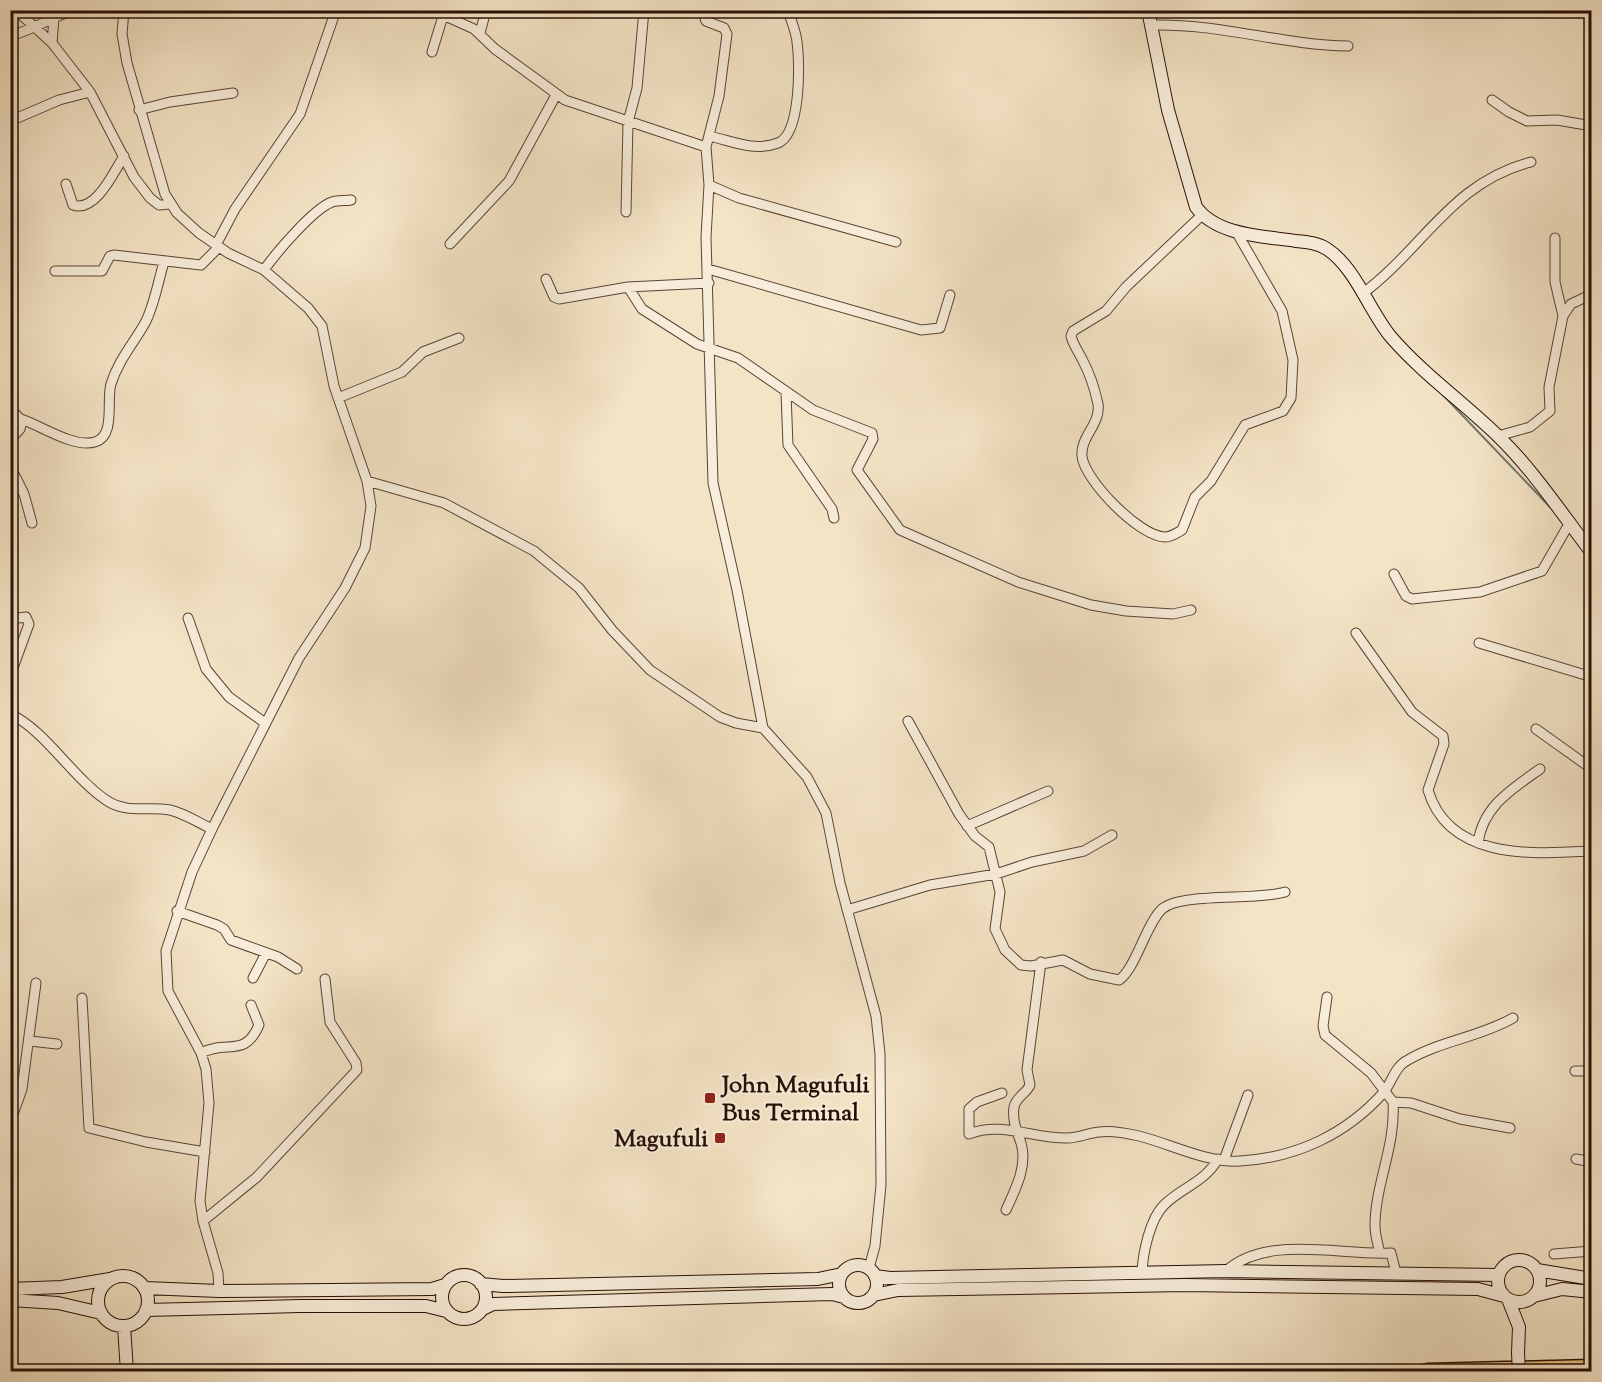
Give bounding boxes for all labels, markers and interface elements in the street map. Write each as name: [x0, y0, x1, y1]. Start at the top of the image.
place label: John Magufuli Bus Terminal: [720, 1069, 869, 1131]
marker: John Magufuli Bus Terminal: [703, 1091, 717, 1105]
place label: Magufuli: [614, 1123, 708, 1157]
marker: Magufuli: [713, 1131, 727, 1145]

